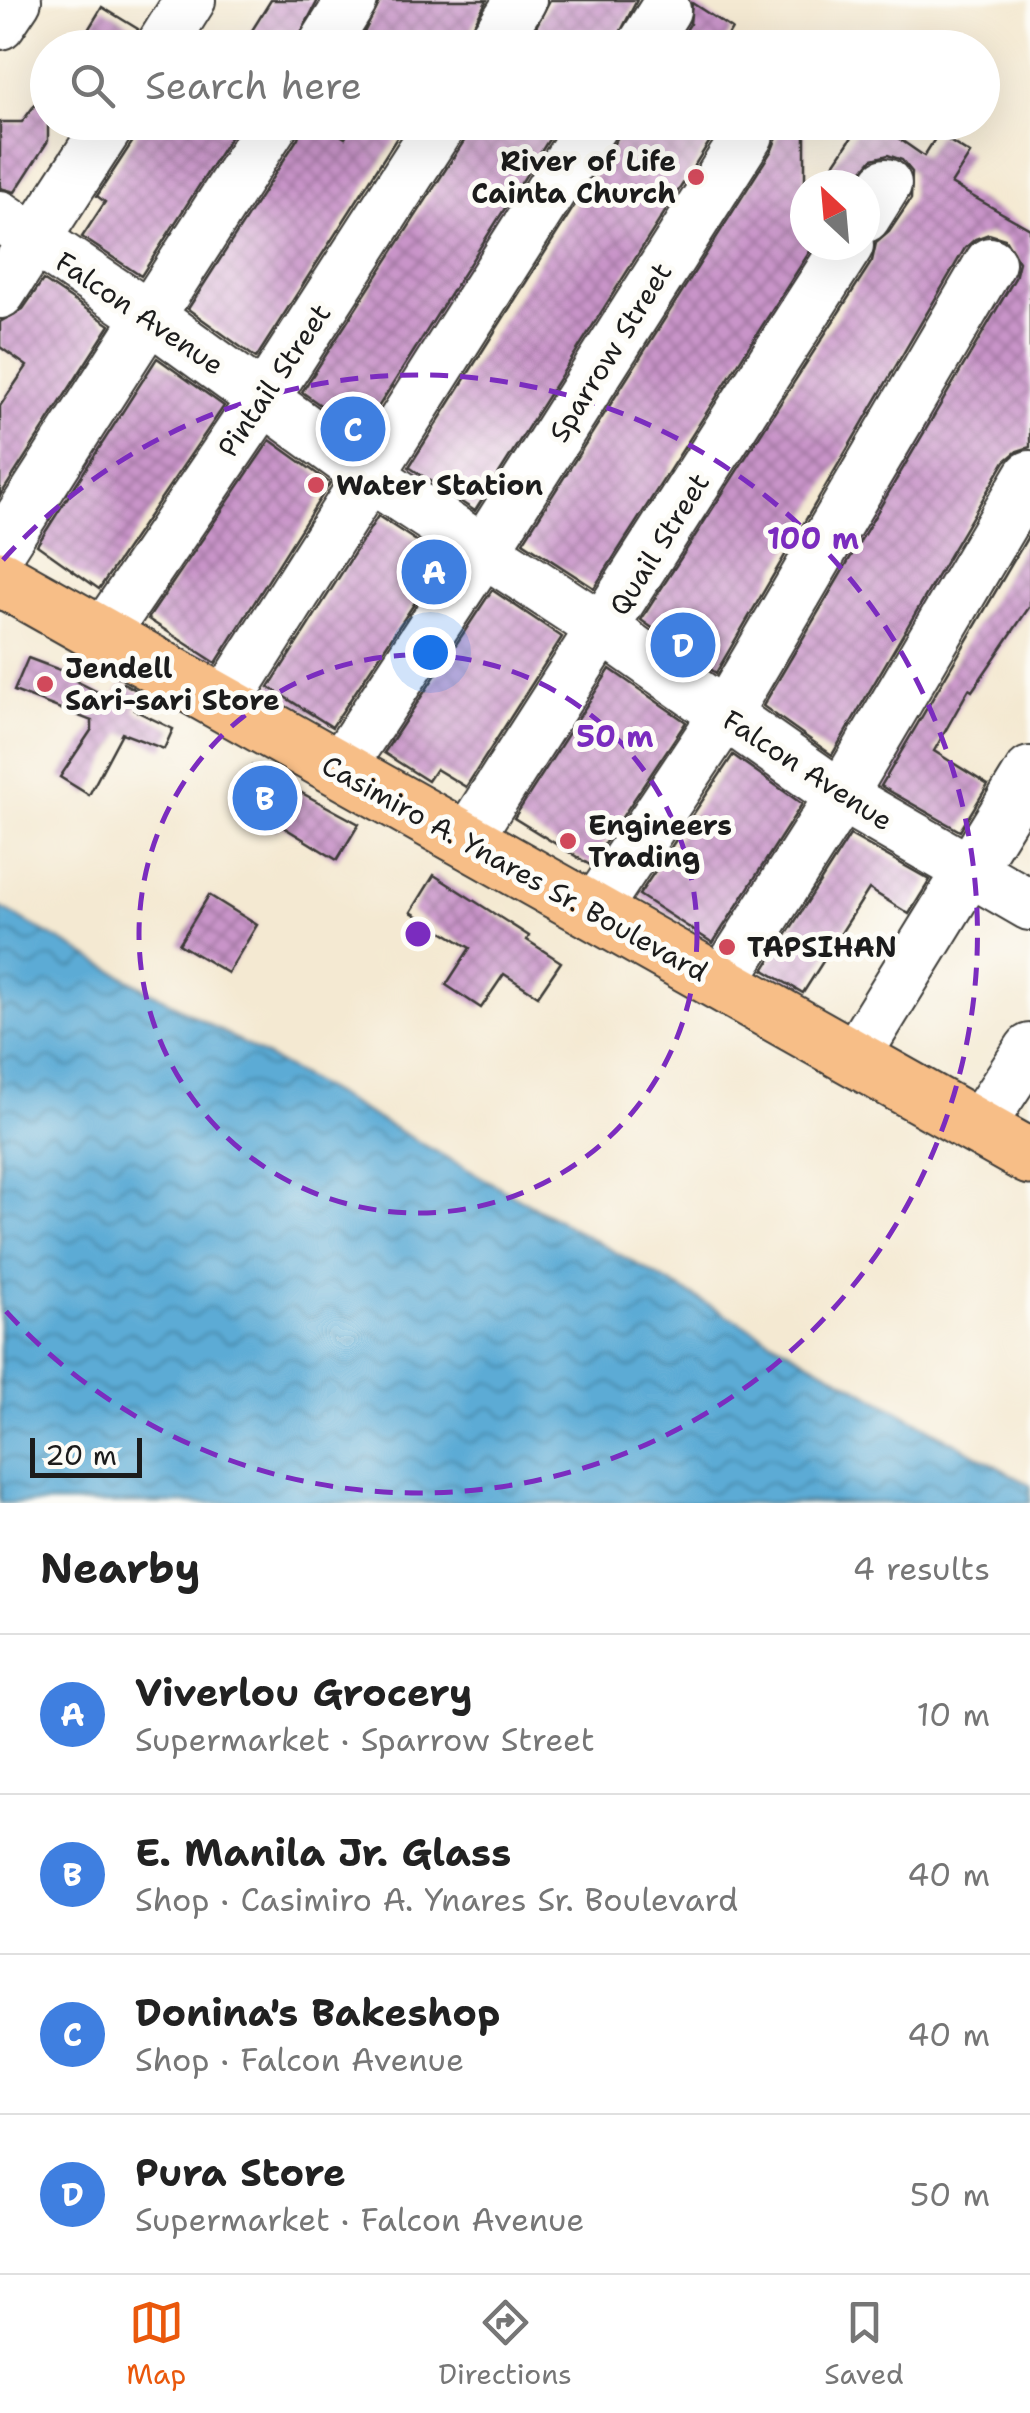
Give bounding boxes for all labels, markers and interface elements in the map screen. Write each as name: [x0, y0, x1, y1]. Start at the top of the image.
search box: [30, 30, 1000, 140]
icon: search: [65, 58, 120, 113]
text: Search here: [145, 60, 362, 111]
place label: River of Life Cainta Church: [471, 142, 676, 212]
marker: River of Life Cainta Church: [685, 166, 707, 188]
north arrow: [790, 170, 880, 260]
street label: Falcon Avenue: [48, 243, 232, 383]
street label: Sparrow Street: [540, 255, 680, 449]
street label: Pintail Street: [209, 296, 339, 464]
pin: C: [320, 392, 386, 466]
street label: Quail Street: [600, 465, 718, 623]
place label: Water Station: [336, 466, 543, 504]
marker: Water Station: [305, 474, 327, 496]
text: 100 m: [767, 518, 859, 559]
pin: A: [402, 534, 466, 610]
pin: D: [650, 608, 716, 682]
your location: [405, 627, 456, 678]
place label: Jendell Sari-sari Store: [65, 649, 280, 719]
marker: Jendell Sari-sari Store: [34, 673, 56, 695]
street label: Falcon Avenue: [716, 701, 900, 839]
text: 50 m: [576, 716, 654, 757]
street label: Casimiro A. Ynares Sr. Boulevard: [315, 746, 715, 990]
pin: B: [232, 760, 298, 836]
place label: Engineers Trading: [588, 806, 732, 876]
marker: Engineers Trading: [557, 830, 579, 852]
centre of rings: [400, 916, 436, 952]
place label: TAPSIHAN: [747, 928, 897, 966]
marker: TAPSIHAN: [716, 936, 738, 958]
scale bar: [30, 1433, 142, 1478]
text: 20 m: [45, 1436, 117, 1474]
text: Nearby: [40, 1540, 200, 1596]
text: 4 results: [853, 1547, 990, 1590]
text: Viverlou Grocery: [135, 1667, 473, 1718]
text: A: [60, 1693, 85, 1736]
text: 10 m: [917, 1693, 990, 1736]
text: Supermarket · Sparrow Street: [135, 1718, 595, 1761]
text: E. Manila Jr. Glass: [135, 1827, 511, 1878]
text: B: [63, 1853, 82, 1896]
text: 40 m: [907, 1853, 990, 1896]
text: Shop · Casimiro A. Ynares Sr. Boulevard: [135, 1878, 738, 1921]
text: Donina's Bakeshop: [135, 1987, 500, 2038]
text: C: [63, 2013, 82, 2056]
text: 40 m: [907, 2013, 990, 2056]
text: Shop · Falcon Avenue: [135, 2038, 464, 2081]
text: Pura Store: [135, 2147, 346, 2198]
text: D: [61, 2173, 84, 2216]
text: 50 m: [910, 2173, 990, 2216]
text: Supermarket · Falcon Avenue: [135, 2198, 584, 2241]
tab: Map: [126, 2295, 186, 2393]
tab: Directions: [439, 2295, 572, 2393]
tab: Saved: [824, 2295, 904, 2393]

